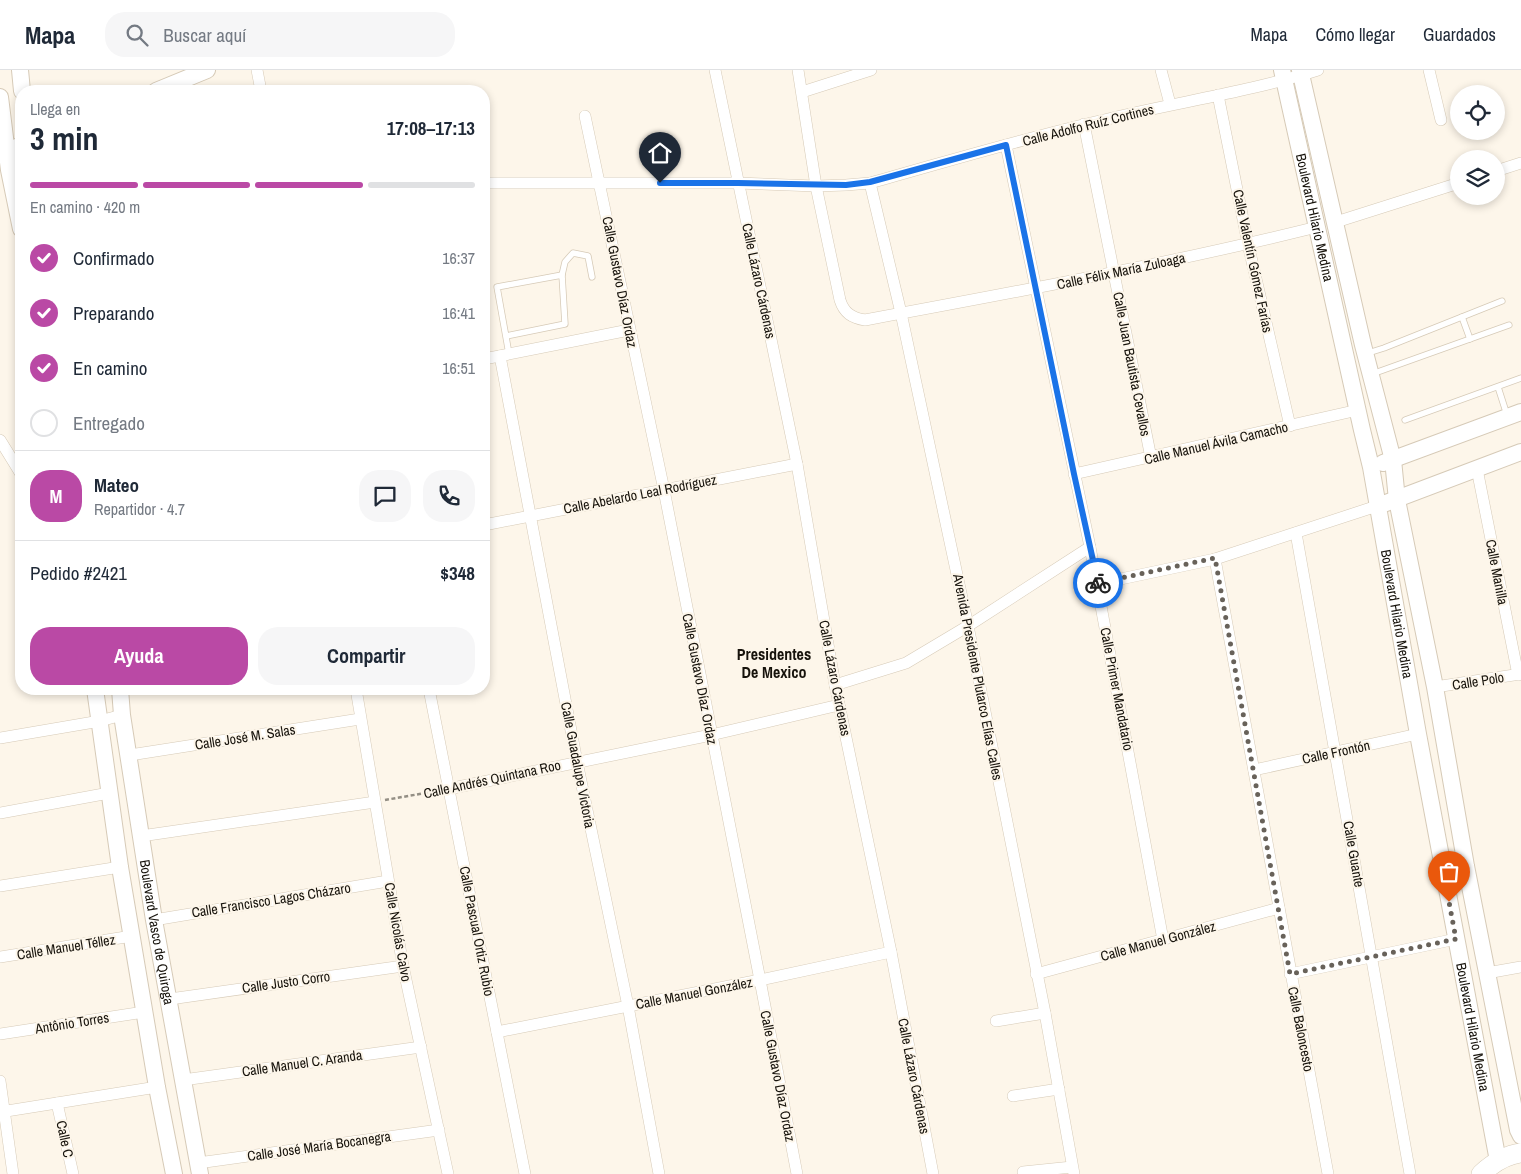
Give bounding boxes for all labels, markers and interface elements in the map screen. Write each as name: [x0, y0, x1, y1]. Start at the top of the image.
search box: [105, 12, 455, 57]
text: Mapa: [25, 19, 75, 51]
icon: search: [123, 21, 151, 49]
text: Buscar aquí: [163, 22, 246, 48]
text: Mapa: [1250, 22, 1287, 47]
text: Cómo llegar: [1315, 22, 1395, 47]
text: Guardados: [1423, 22, 1496, 47]
map controls: [1450, 85, 1505, 205]
button: locate: [1450, 85, 1505, 140]
text: Llega en: [30, 98, 80, 120]
street label: Calle Adolfo Ruíz Cortines: [1021, 100, 1156, 150]
text: 17:08–17:13: [387, 115, 475, 141]
text: 3 min: [30, 117, 99, 160]
pin: [639, 132, 681, 183]
icon: home: [646, 139, 674, 167]
button: layers: [1450, 150, 1505, 205]
street label: Boulevard Hilario Medina: [1292, 152, 1338, 284]
street label: Calle Valentín Gómez Farías: [1229, 188, 1277, 335]
text: En camino · 420 m: [30, 196, 140, 218]
street label: Calle Gustavo Díaz Ordaz: [598, 215, 642, 349]
street label: Calle Lázaro Cárdenas: [738, 222, 780, 341]
icon: check: [30, 244, 58, 272]
text: Confirmado: [73, 245, 154, 271]
text: 16:37: [442, 247, 475, 269]
street label: Calle Félix María Zuloaga: [1055, 248, 1187, 293]
street label: Calle Juan Bautista Cevallos: [1109, 290, 1155, 438]
icon: check: [30, 299, 58, 327]
text: Preparando: [73, 300, 154, 326]
text: 16:41: [442, 302, 475, 324]
icon: check: [30, 354, 58, 382]
text: En camino: [73, 355, 147, 381]
text: 16:51: [442, 357, 475, 379]
text: Entregado: [73, 410, 145, 436]
street label: Calle Manuel Ávila Camacho: [1142, 418, 1290, 468]
button: chat: [359, 470, 411, 522]
button: phone: [423, 470, 475, 522]
street label: Calle Abelardo Leal Rodríguez: [562, 470, 718, 518]
text: Mateo: [94, 472, 139, 498]
text: M: [50, 483, 62, 509]
text: Repartidor · 4.7: [94, 498, 185, 520]
street label: Calle Manilla: [1482, 538, 1512, 607]
street label: Boulevard Hilario Medina: [1377, 548, 1417, 680]
courier: [1073, 558, 1123, 608]
text: Pedido #2421: [30, 560, 127, 586]
text: $348: [440, 560, 475, 586]
icon: bike: [1084, 569, 1112, 597]
street label: Avenida Presidente Plutarco Elías Calles: [949, 571, 1007, 782]
street label: Calle Gustavo Díaz Ordaz: [678, 612, 722, 746]
street label: Calle Lázaro Cárdenas: [815, 619, 855, 738]
street label: Calle Primer Mandatario: [1096, 626, 1138, 752]
button: Ayuda: [30, 627, 248, 685]
button: Compartir: [258, 627, 475, 685]
district label: Presidentes De Mexico: [737, 643, 811, 683]
street label: Calle Polo: [1451, 668, 1505, 694]
street label: Calle Guadalupe Victoria: [557, 700, 599, 830]
street label: Calle José M. Salas: [193, 720, 297, 754]
street label: Calle Frontón: [1300, 736, 1372, 768]
street label: Calle Andrés Quintana Roo: [422, 756, 562, 802]
street label: Calle Guante: [1339, 819, 1369, 889]
pin: [1428, 851, 1470, 902]
street label: Boulevard Vasco de Quiroga: [136, 858, 178, 1007]
icon: bag: [1435, 858, 1463, 886]
street label: Calle Pascual Ortiz Rubio: [456, 864, 498, 998]
street label: Calle Francisco Lagos Cházaro: [190, 879, 352, 921]
street label: Calle Nicolás Calvo: [380, 881, 416, 983]
street label: Calle Manuel González: [1098, 917, 1218, 965]
street label: Calle Manuel Téllez: [16, 930, 117, 964]
street label: Boulevard Hilario Medina: [1452, 961, 1494, 1093]
street label: Calle Justo Corro: [241, 967, 331, 997]
street label: Calle Manuel González: [634, 973, 754, 1013]
street label: Calle Baloncesto: [1284, 985, 1318, 1073]
street label: Antônio Torres: [33, 1008, 110, 1038]
street label: Calle Gustavo Díaz Ordaz: [756, 1009, 800, 1143]
street label: Calle Lázaro Cárdenas: [894, 1017, 934, 1136]
street label: Calle Manuel C. Aranda: [241, 1046, 364, 1080]
street label: Calle C: [52, 1119, 78, 1159]
street label: Calle José María Bocanegra: [246, 1127, 393, 1165]

